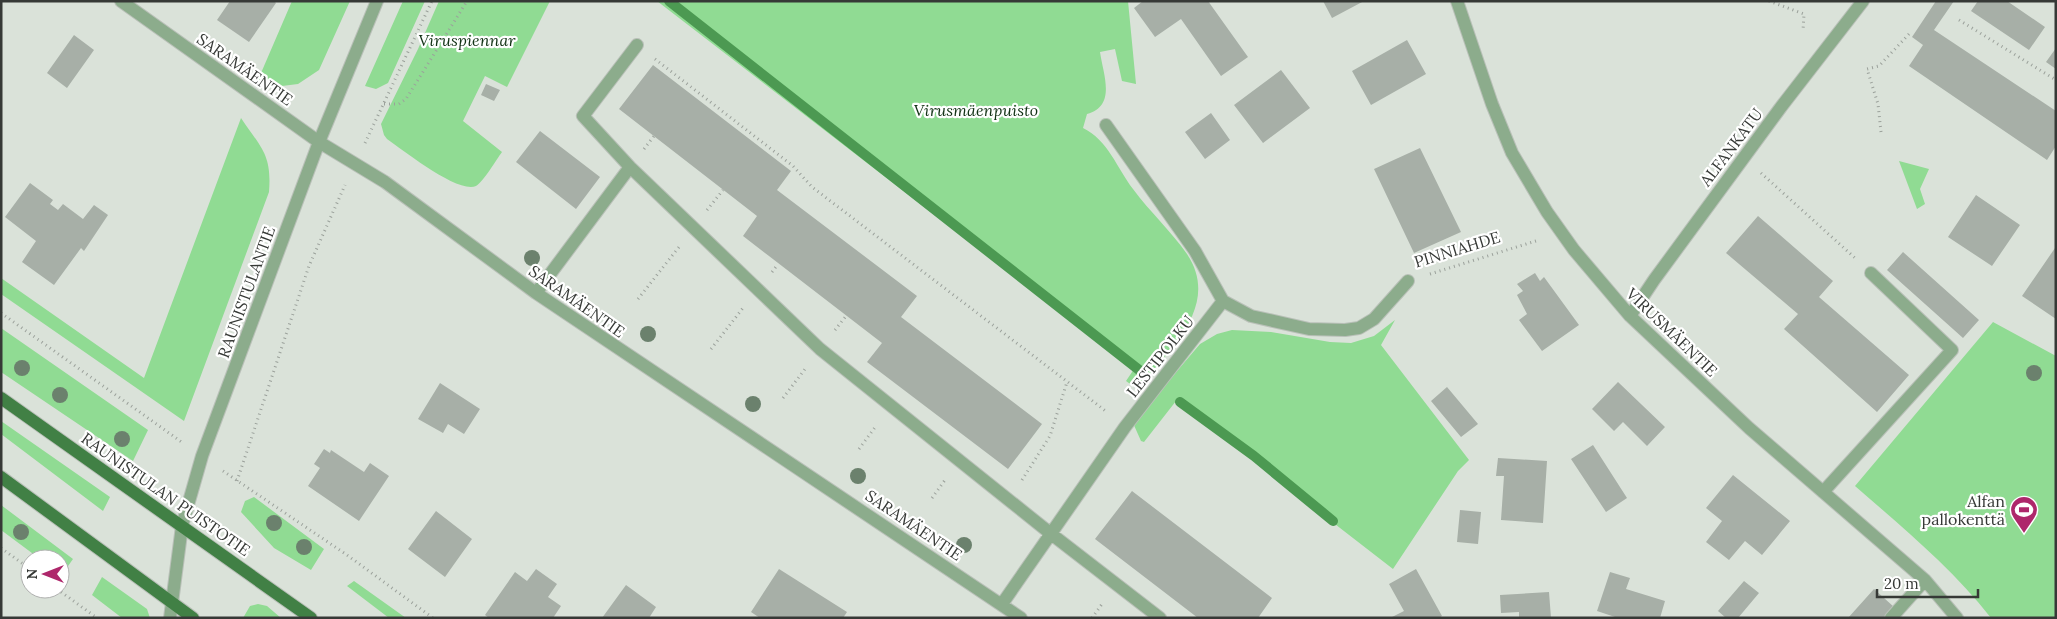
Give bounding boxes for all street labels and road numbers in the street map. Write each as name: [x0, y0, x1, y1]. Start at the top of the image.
street label: SARAMÄENTIE: [193, 29, 297, 109]
street label: ALFANKATU: [1695, 104, 1767, 191]
street label: RAUNISTULANTIE: [213, 223, 279, 361]
street label: PINNIAHDE: [1412, 226, 1502, 272]
street label: SARAMÄENTIE: [525, 261, 629, 341]
street label: VIRUSMÄENTIE: [1621, 283, 1722, 381]
street label: LESTIPOLKU: [1122, 311, 1198, 401]
street label: RAUNISTULAN PUISTOTIE: [78, 428, 254, 560]
street label: SARAMÄENTIE: [862, 485, 966, 565]

